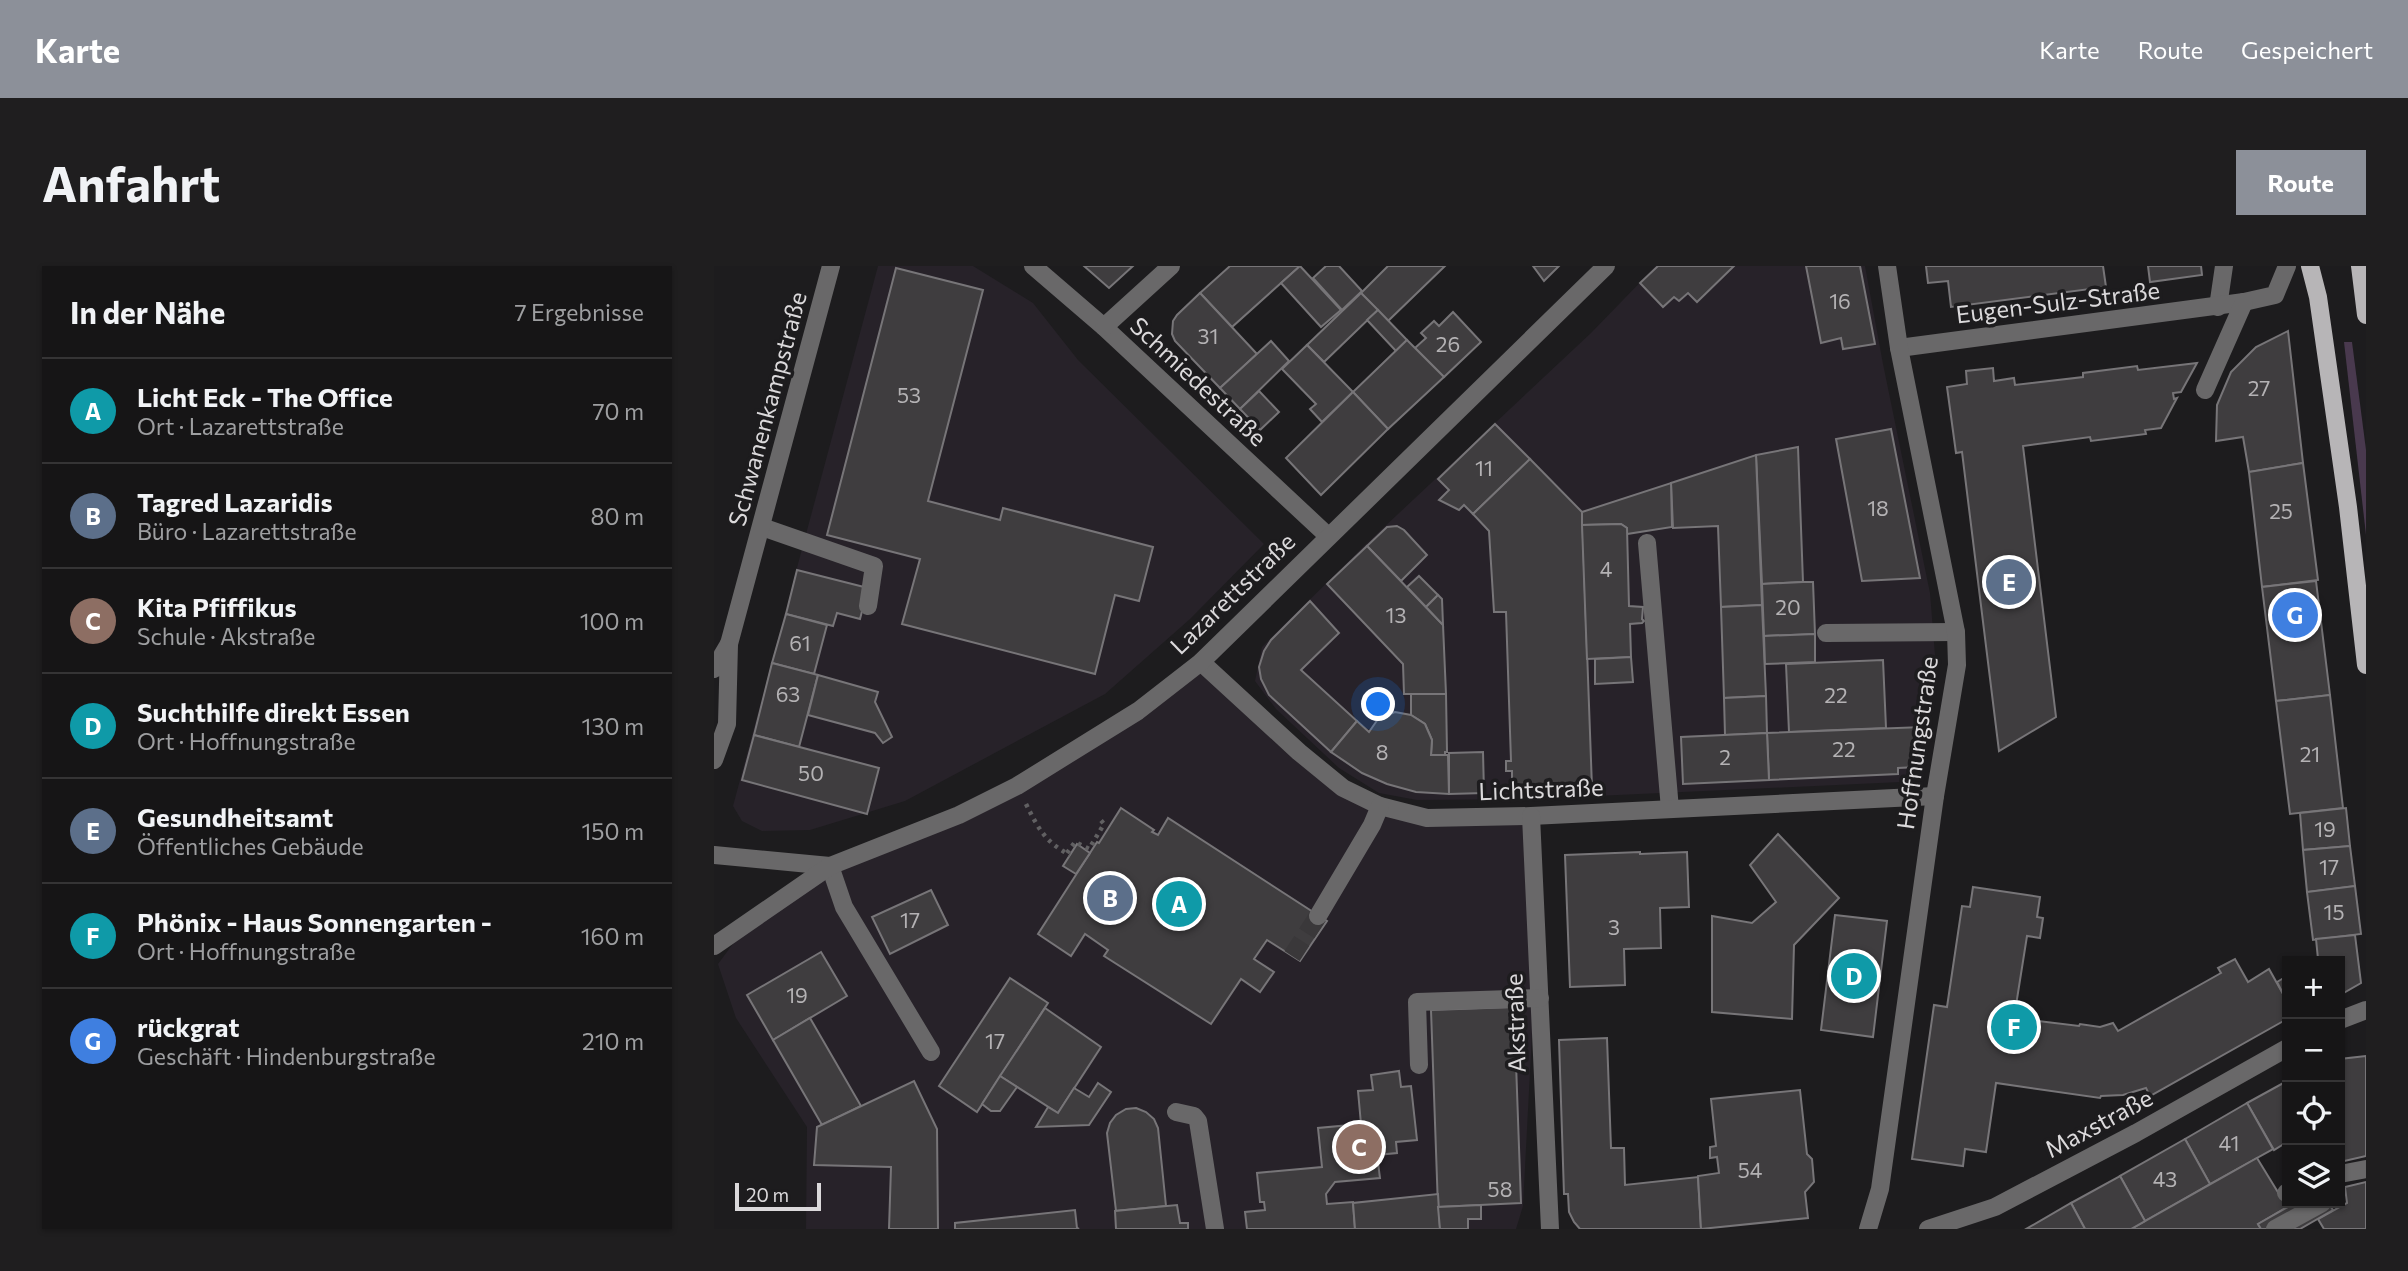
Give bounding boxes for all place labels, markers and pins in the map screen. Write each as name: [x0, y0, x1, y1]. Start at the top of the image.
pin: E: [1986, 556, 2032, 608]
pin: G: [2272, 589, 2318, 641]
pin: B: [1087, 872, 1133, 924]
pin: A: [1156, 878, 1202, 930]
pin: D: [1831, 950, 1877, 1002]
pin: F: [1991, 1001, 2037, 1053]
pin: C: [1336, 1121, 1382, 1173]

